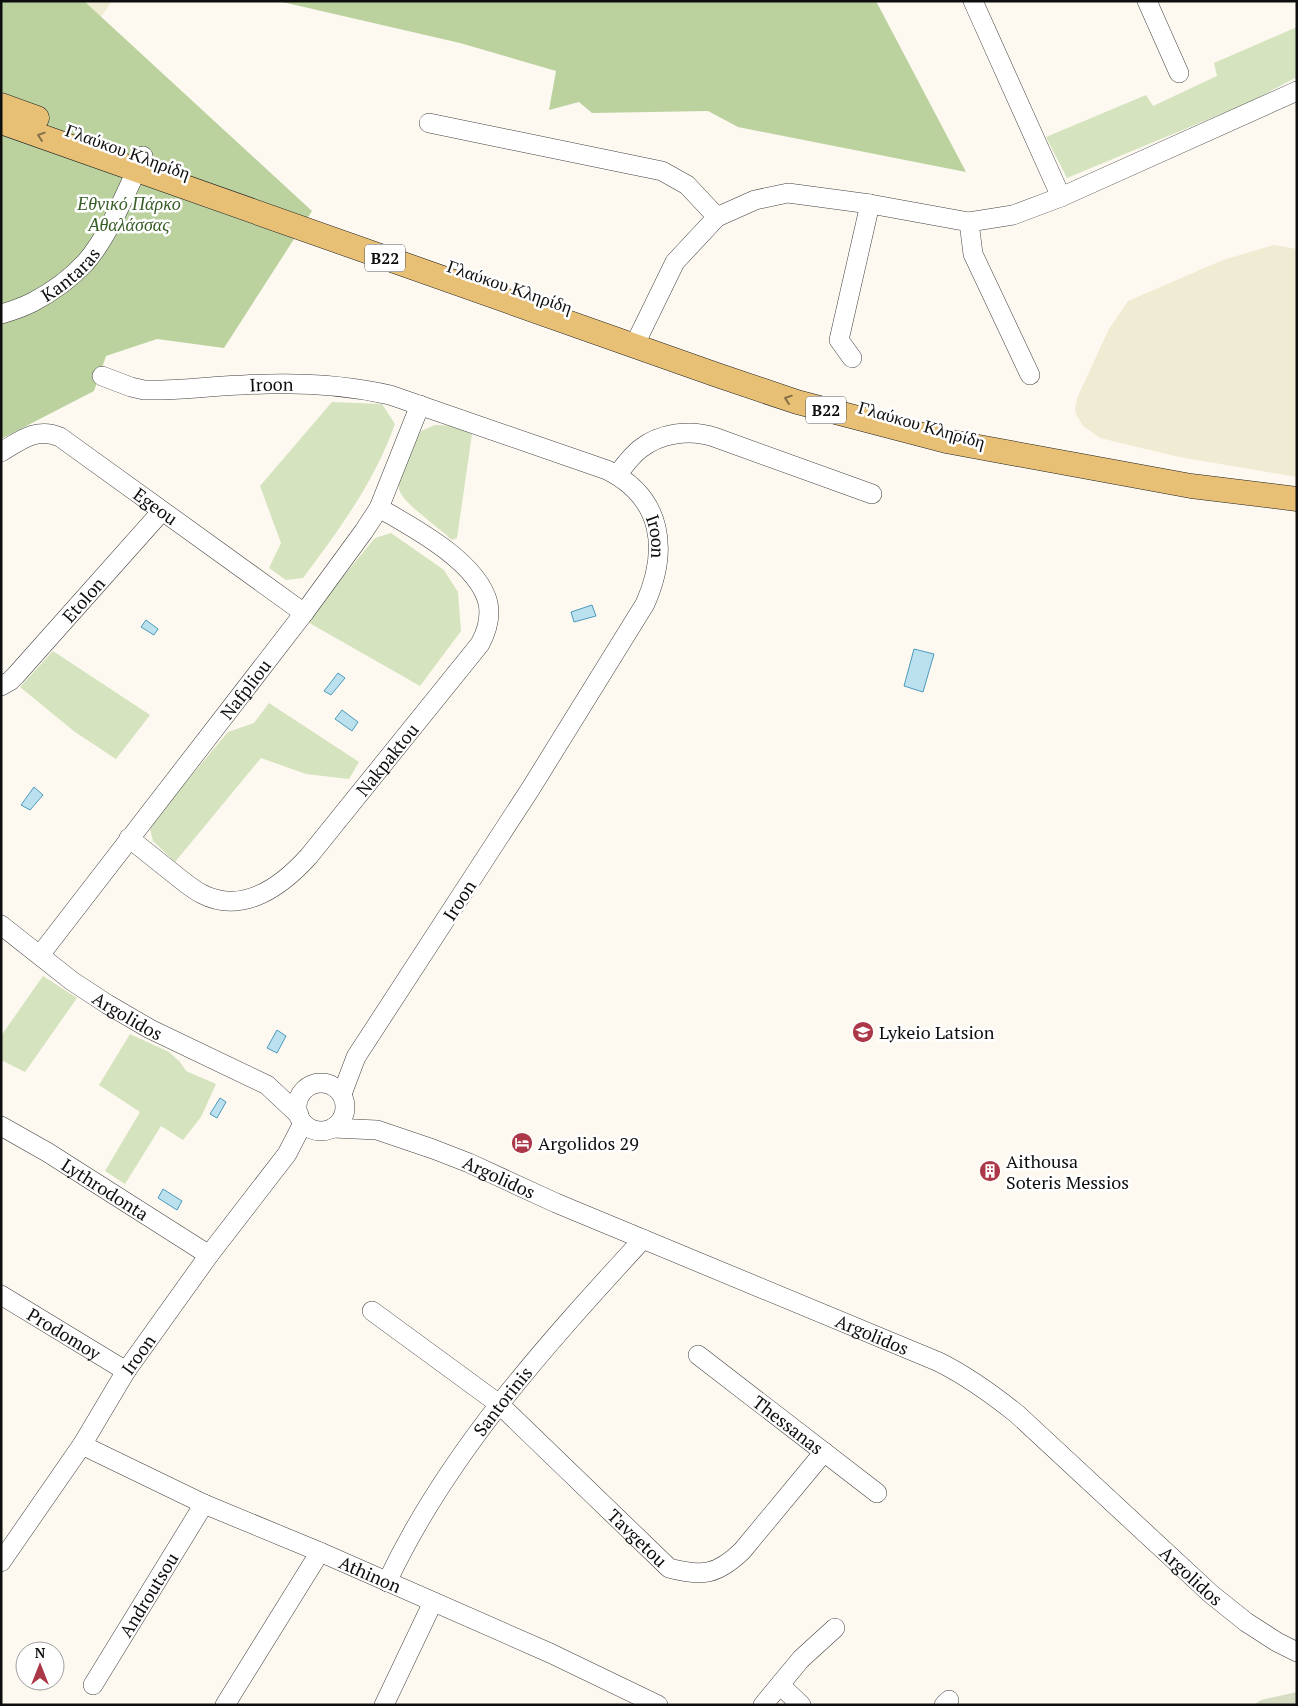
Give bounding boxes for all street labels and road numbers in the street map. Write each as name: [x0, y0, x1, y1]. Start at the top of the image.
street label: Γλαύκου Κληρίδη: [62, 117, 194, 185]
street label: Kantaras: [36, 243, 105, 307]
road number: B22: [365, 244, 405, 272]
street label: Γλαύκου Κληρίδη: [444, 253, 576, 319]
street label: Iroon: [249, 372, 294, 397]
street label: Γλαύκου Κληρίδη: [856, 394, 988, 454]
road number: B22: [806, 396, 846, 424]
street label: Egeou: [129, 482, 183, 530]
street label: Iroon: [641, 511, 670, 559]
street label: Etolon: [57, 571, 110, 627]
street label: Nafpliou: [214, 654, 276, 724]
street label: Nakpaktou: [350, 718, 424, 801]
street label: Iroon: [437, 875, 481, 925]
street label: Argolidos: [88, 986, 167, 1045]
street label: Argolidos: [459, 1150, 539, 1204]
street label: Lythrodonta: [57, 1152, 153, 1226]
street label: Prodomoy: [23, 1302, 106, 1365]
street label: Argolidos: [832, 1308, 913, 1360]
street label: Iroon: [115, 1329, 161, 1379]
street label: Santorinis: [467, 1361, 537, 1441]
street label: Thessanas: [748, 1390, 829, 1459]
street label: Tavgetou: [603, 1503, 673, 1572]
street label: Argolidos: [1155, 1541, 1228, 1611]
street label: Androutsou: [113, 1548, 183, 1641]
street label: Athinon: [335, 1550, 405, 1598]

